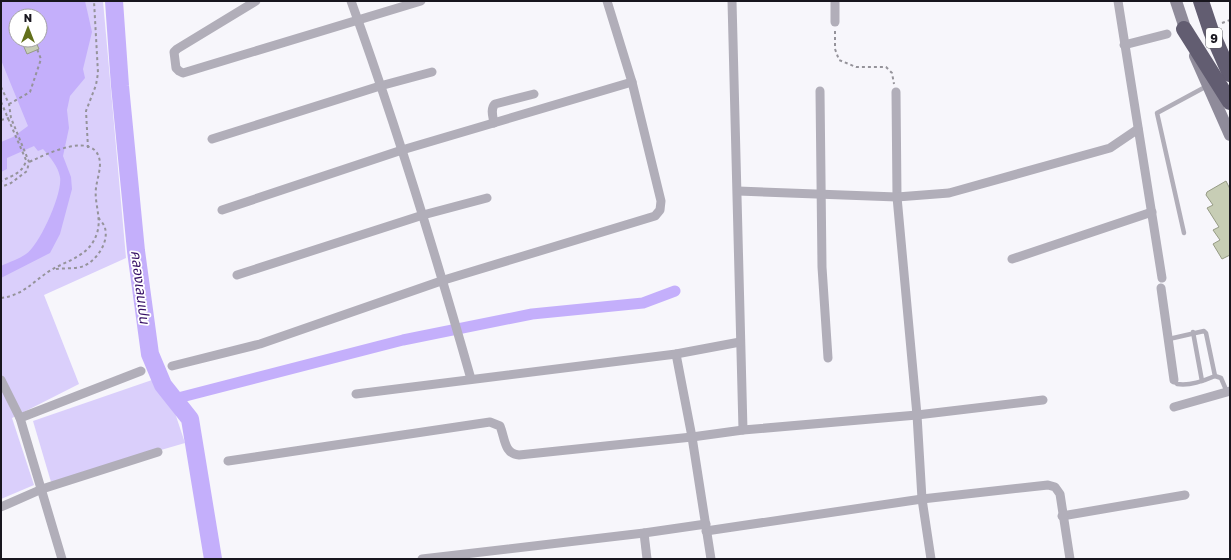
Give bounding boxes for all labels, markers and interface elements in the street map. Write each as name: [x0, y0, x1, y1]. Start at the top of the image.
north arrow: [8, 8, 48, 48]
text: N: [24, 11, 32, 24]
road number: 9: [1206, 28, 1222, 48]
water label: คลองเลนเปน: [128, 249, 154, 326]

